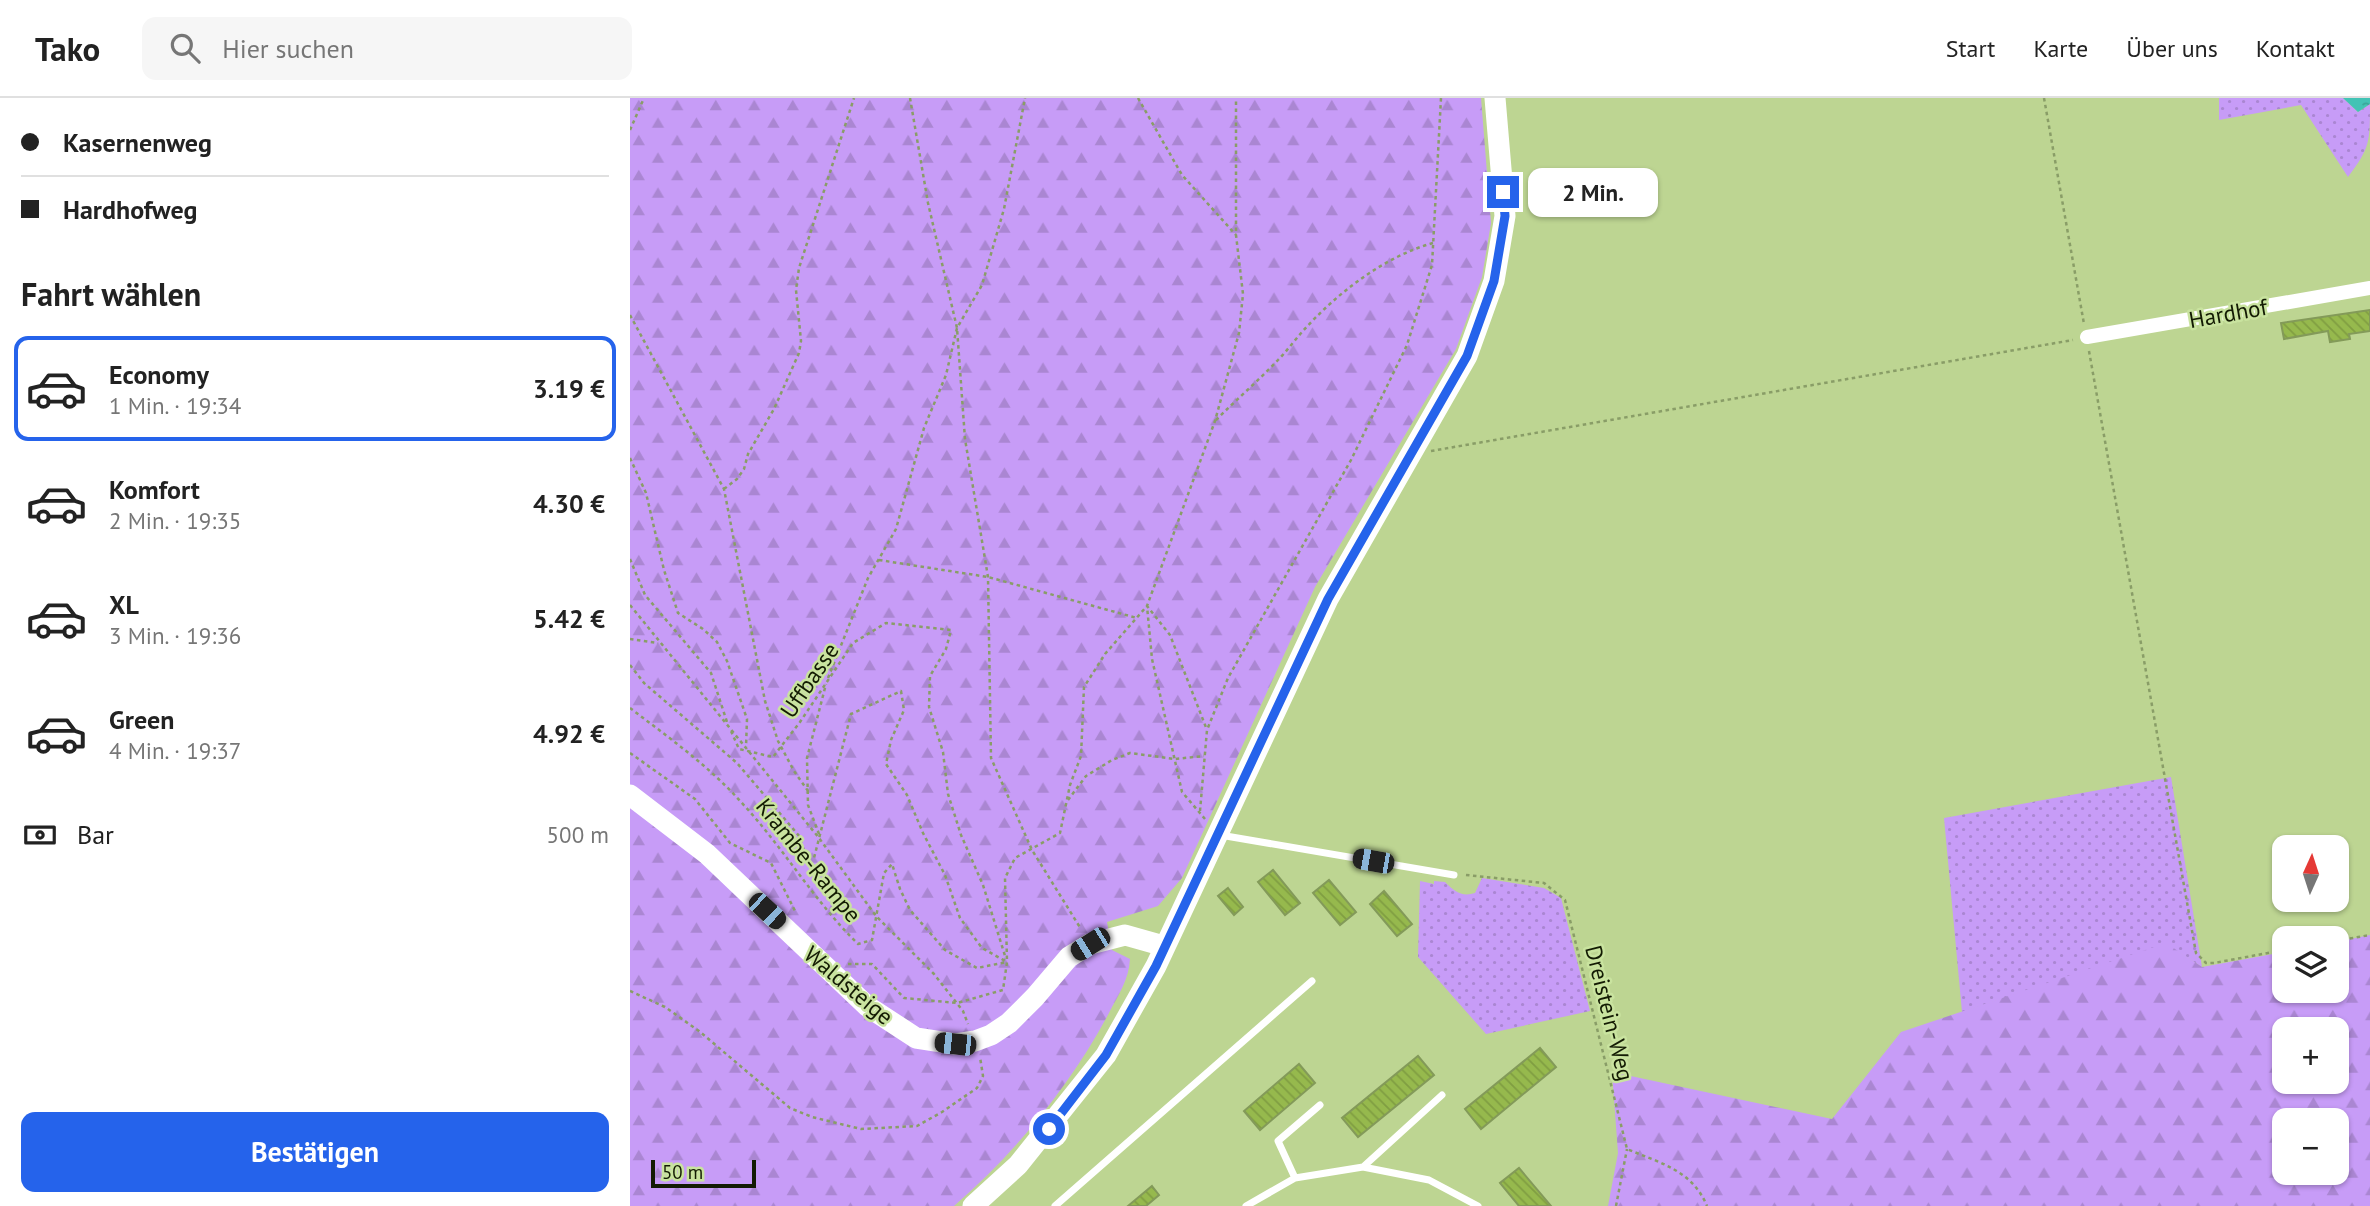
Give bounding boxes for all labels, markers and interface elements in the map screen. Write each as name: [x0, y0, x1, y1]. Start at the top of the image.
search box: [142, 17, 632, 80]
text: Tako: [35, 27, 100, 70]
icon: search: [166, 29, 204, 67]
text: Hier suchen: [222, 32, 354, 65]
text: Start: [1946, 33, 1995, 64]
text: Karte: [2033, 33, 2088, 64]
text: Über uns: [2126, 33, 2218, 64]
text: Kontakt: [2256, 33, 2335, 64]
text: Kasernenweg: [63, 126, 212, 159]
callout: 2 Min.: [1528, 168, 1657, 217]
route end: [1487, 176, 1519, 208]
text: 2 Min.: [1562, 178, 1624, 207]
text: Hardhofweg: [63, 193, 197, 226]
text: Fahrt wählen: [21, 273, 201, 315]
street label: Hardhof: [2187, 292, 2271, 334]
icon: car: [25, 357, 88, 420]
text: Economy: [109, 358, 209, 391]
text: 3.19 €: [533, 372, 605, 405]
text: 1 Min. · 19:34: [109, 391, 241, 420]
icon: car: [25, 472, 88, 535]
text: Komfort: [109, 473, 200, 506]
text: 4.30 €: [533, 487, 605, 520]
text: 2 Min. · 19:35: [109, 506, 241, 535]
icon: car: [25, 587, 88, 650]
text: XL: [109, 588, 139, 621]
text: 5.42 €: [533, 602, 605, 635]
text: 3 Min. · 19:36: [109, 621, 241, 650]
street label: Uffbasse: [773, 637, 845, 723]
icon: car: [25, 702, 88, 765]
text: Green: [109, 703, 174, 736]
text: 4.92 €: [533, 717, 605, 750]
text: 4 Min. · 19:37: [109, 736, 241, 765]
street label: Krambe-Rampe: [750, 792, 868, 928]
icon: cash: [21, 816, 59, 854]
text: Bar: [77, 818, 114, 851]
text: 500 m: [547, 820, 609, 849]
north arrow: [2272, 835, 2348, 912]
map controls: [2272, 835, 2349, 1185]
car: [1351, 847, 1396, 875]
car: [745, 889, 790, 933]
car: [1067, 924, 1114, 964]
button: layers: [2272, 926, 2349, 1003]
street label: Waldsteige: [798, 939, 900, 1031]
street label: Dreistein-Weg: [1579, 942, 1641, 1084]
button: +: [2272, 1017, 2349, 1094]
car: [934, 1031, 977, 1057]
button: −: [2272, 1108, 2349, 1185]
button: Bestätigen: [21, 1112, 609, 1192]
route start: [1033, 1113, 1065, 1145]
scale bar: [651, 1157, 756, 1189]
text: 50 m: [662, 1160, 703, 1184]

